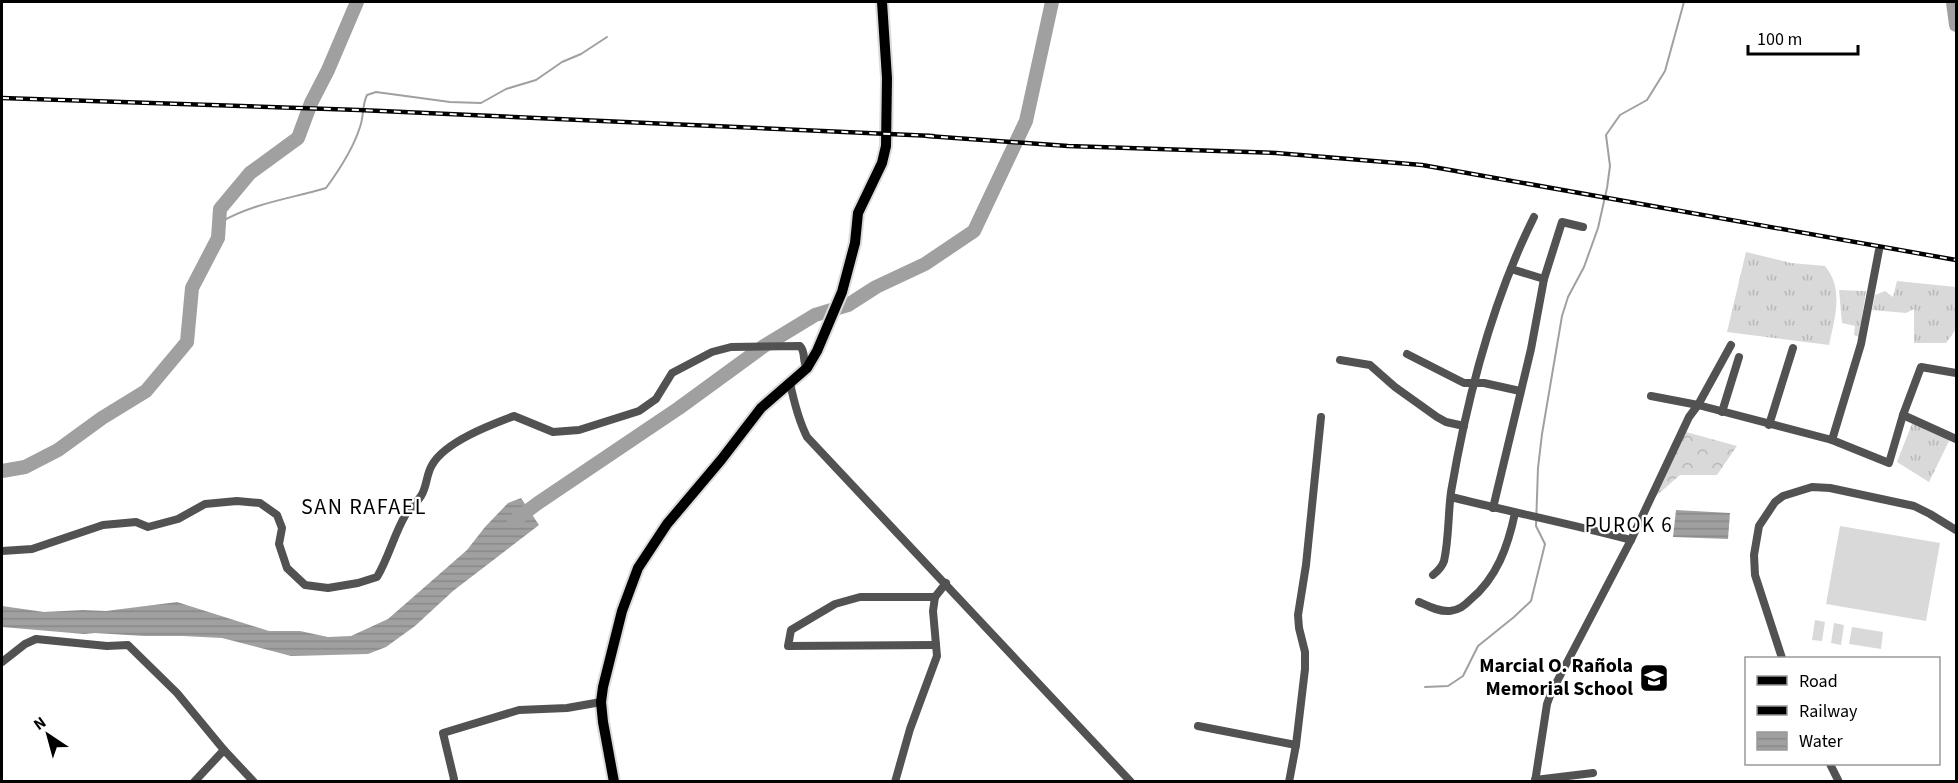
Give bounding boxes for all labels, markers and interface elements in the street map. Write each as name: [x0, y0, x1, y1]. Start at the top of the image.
scale bar: [1748, 18, 1858, 56]
text: 100 m: [1757, 27, 1802, 52]
district label: SAN RAFAEL: [301, 491, 427, 523]
district label: PUROK 6: [1585, 510, 1673, 540]
place label: Marcial O. Rañola Memorial School: [1479, 652, 1633, 703]
legend: [1745, 657, 1940, 765]
school or university icon: Marcial O. Rañola Memorial School: [1638, 662, 1670, 694]
text: Road: [1799, 669, 1838, 694]
text: Railway: [1799, 699, 1858, 724]
north arrow: [18, 705, 78, 765]
text: N: [29, 712, 51, 736]
text: Water: [1799, 729, 1843, 754]

